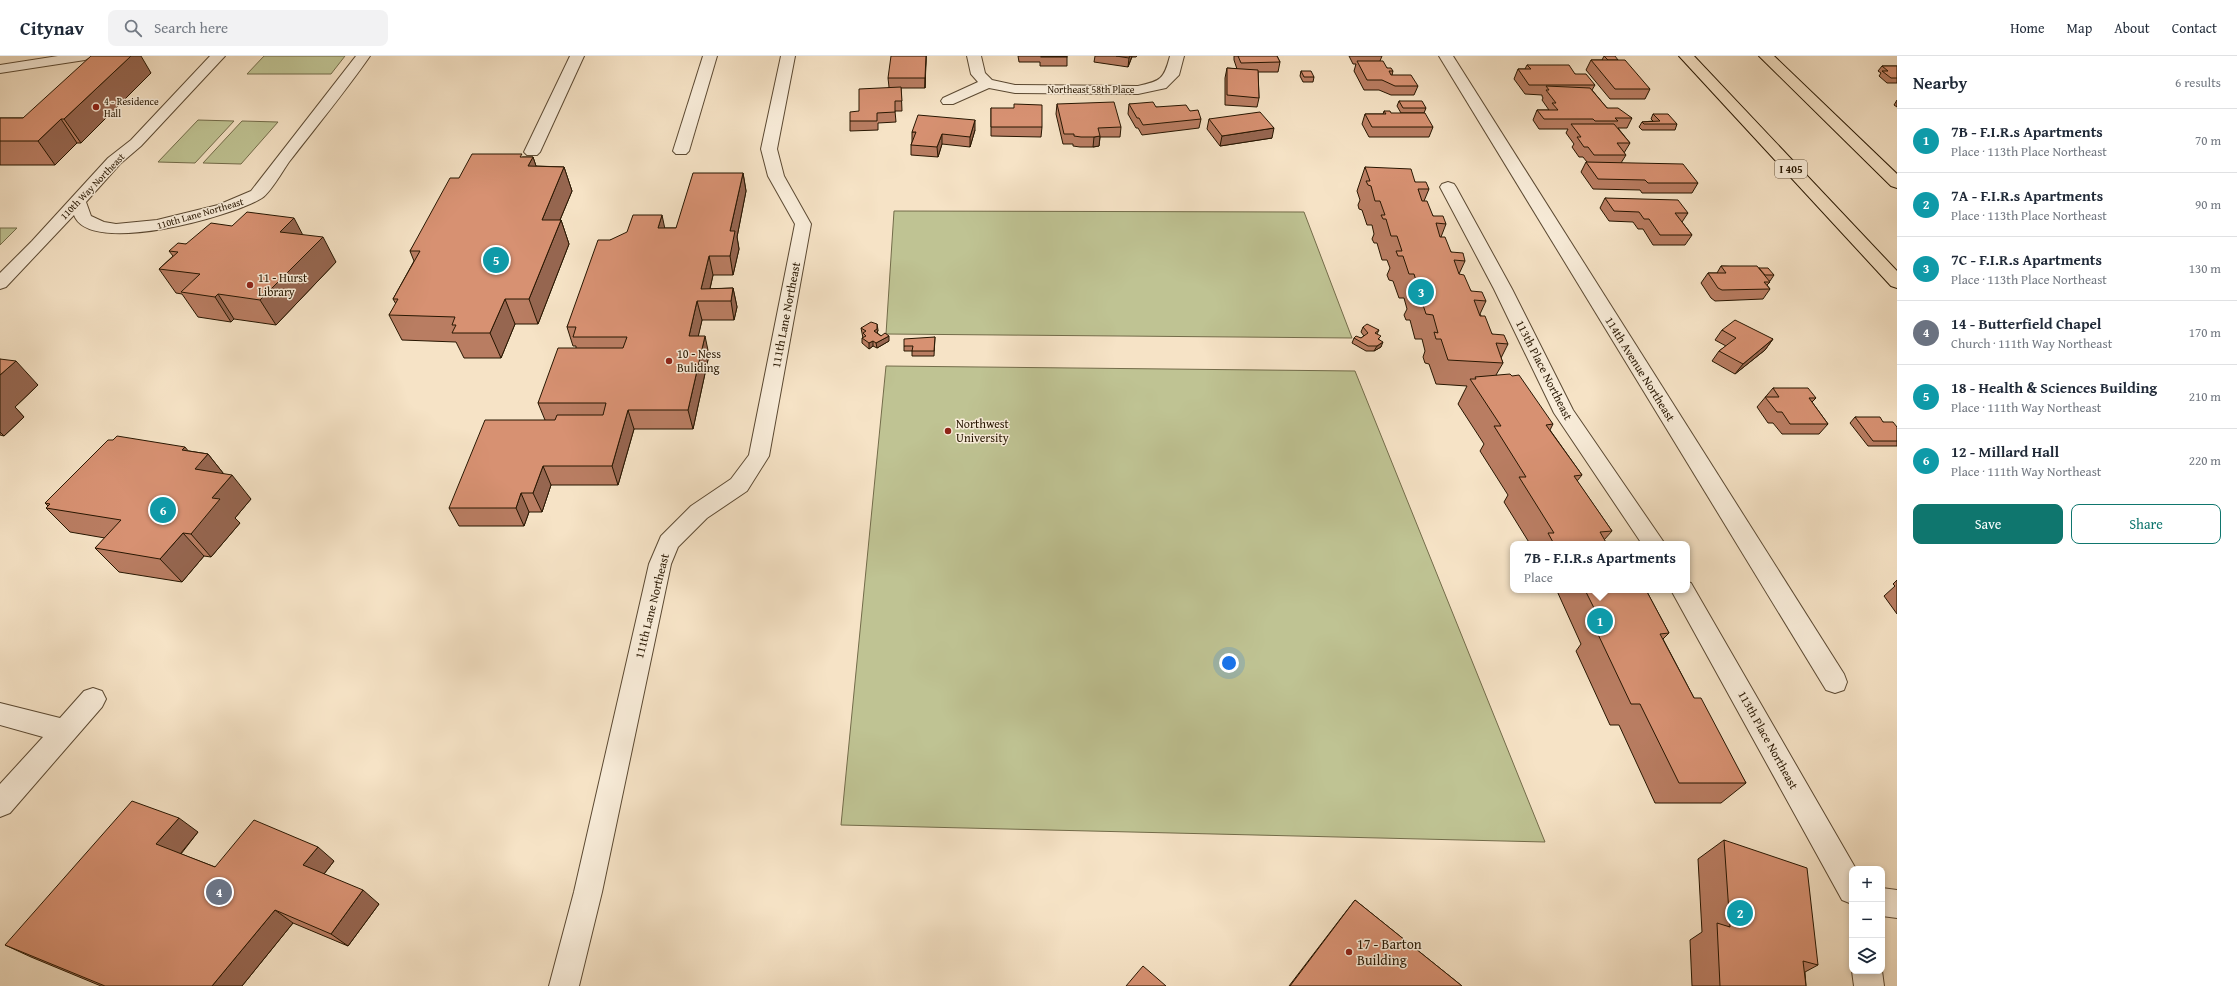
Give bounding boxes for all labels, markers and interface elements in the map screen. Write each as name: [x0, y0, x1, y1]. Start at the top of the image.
search box: [108, 10, 388, 46]
text: Citynav: [20, 14, 84, 42]
icon: search: [122, 17, 144, 39]
text: Search here: [154, 17, 228, 38]
text: Home: [2010, 18, 2045, 38]
text: Map: [2067, 18, 2092, 38]
text: About: [2114, 18, 2150, 38]
text: Contact: [2172, 18, 2217, 38]
text: Nearby: [1913, 70, 1967, 95]
text: 6 results: [2175, 73, 2221, 92]
street label: Northeast 58th Place: [1047, 82, 1135, 97]
place label: 4 - Residence Hall: [104, 94, 159, 121]
marker: 4 - Residence Hall: [91, 102, 101, 112]
text: 7B - F.I.R.s Apartments: [1951, 121, 2103, 142]
text: 1: [1923, 131, 1929, 150]
text: 70 m: [2195, 131, 2221, 150]
text: Place · 113th Place Northeast: [1951, 142, 2107, 161]
street label: 110th Way Northeast: [57, 149, 129, 223]
road number: I 405: [1775, 160, 1807, 178]
text: 7A - F.I.R.s Apartments: [1951, 185, 2103, 206]
street label: 110th Lane Northeast: [155, 194, 246, 233]
text: 2: [1923, 195, 1929, 214]
text: 90 m: [2195, 195, 2221, 214]
text: Place · 113th Place Northeast: [1951, 206, 2107, 225]
pin: 5: [483, 245, 509, 275]
text: 7C - F.I.R.s Apartments: [1951, 249, 2102, 270]
text: 3: [1923, 259, 1929, 278]
text: 130 m: [2189, 259, 2221, 278]
street label: 111th Lane Northeast: [767, 260, 804, 369]
place label: 11 - Hurst Library: [258, 269, 308, 300]
text: Place · 113th Place Northeast: [1951, 270, 2107, 289]
pin: 3: [1408, 277, 1434, 307]
marker: 11 - Hurst Library: [245, 280, 255, 290]
street label: 114th Avenue Northeast: [1601, 313, 1680, 425]
text: 14 - Butterfield Chapel: [1951, 313, 2101, 334]
street label: 113th Place Northeast: [1512, 317, 1577, 423]
text: 4: [1923, 323, 1929, 342]
text: 170 m: [2189, 323, 2221, 342]
text: Church · 111th Way Northeast: [1951, 334, 2112, 353]
place label: 10 - Ness Buliding: [677, 345, 721, 376]
marker: 10 - Ness Buliding: [664, 356, 674, 366]
text: 18 - Health & Sciences Building: [1951, 377, 2157, 398]
text: 5: [1923, 387, 1929, 406]
text: 210 m: [2189, 387, 2221, 406]
text: Place · 111th Way Northeast: [1951, 398, 2101, 417]
place label: Northwest University: [956, 415, 1010, 446]
marker: Northwest University: [943, 426, 953, 436]
text: 12 - Millard Hall: [1951, 441, 2059, 462]
text: 6: [1923, 451, 1929, 470]
text: 220 m: [2189, 451, 2221, 470]
text: Place · 111th Way Northeast: [1951, 462, 2101, 481]
pin: 6: [150, 495, 176, 525]
button: Save: [1913, 504, 2063, 544]
button: Share: [2071, 504, 2221, 544]
popup: [1510, 541, 1690, 593]
text: 7B - F.I.R.s Apartments: [1524, 547, 1676, 568]
street label: 111th Lane Northeast: [630, 551, 673, 660]
text: Place: [1524, 568, 1553, 587]
pin: 1: [1587, 606, 1613, 636]
your location: [1219, 653, 1239, 673]
street label: 113th Place Northeast: [1734, 687, 1803, 793]
map controls: [1849, 866, 1885, 974]
button: +: [1849, 866, 1885, 902]
pin: 4: [206, 877, 232, 907]
pin: 2: [1727, 898, 1753, 928]
button: −: [1849, 902, 1885, 938]
place label: 17 - Barton Building: [1357, 934, 1422, 970]
button: layers: [1849, 938, 1885, 974]
marker: 17 - Barton Building: [1344, 947, 1354, 957]

